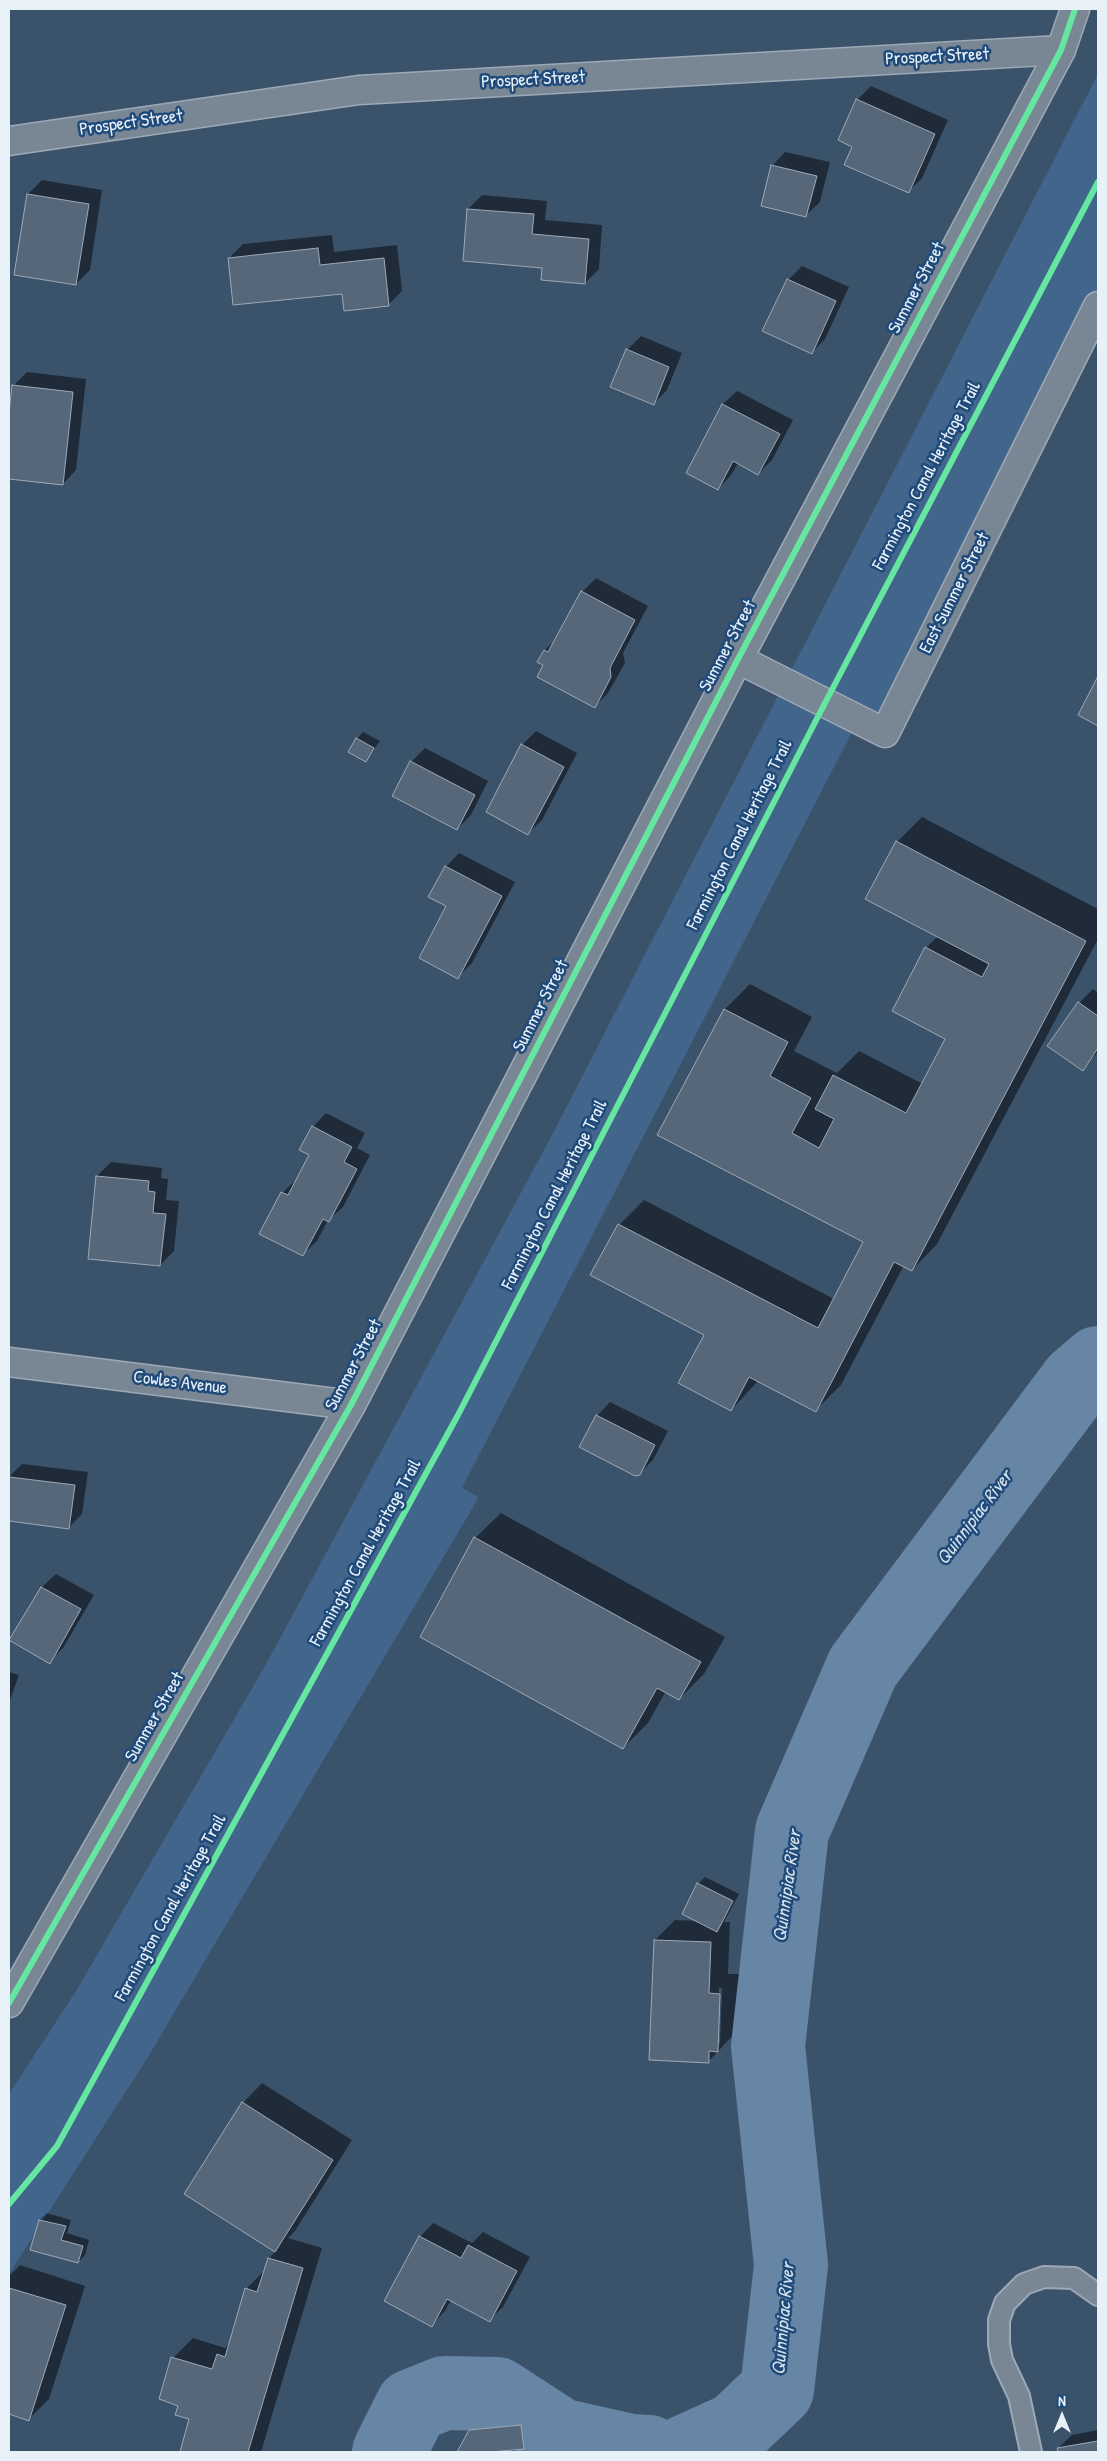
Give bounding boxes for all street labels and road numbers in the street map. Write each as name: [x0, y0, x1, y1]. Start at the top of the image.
street label: Prospect Street: [885, 43, 989, 71]
street label: Prospect Street: [481, 66, 585, 94]
street label: Prospect Street: [78, 105, 184, 141]
street label: Summer Street: [884, 239, 950, 337]
street label: Farmington Canal Heritage Trail: [868, 378, 986, 574]
street label: East Summer Street: [915, 529, 995, 657]
street label: Summer Street: [695, 597, 761, 695]
street label: Farmington Canal Heritage Trail: [683, 736, 797, 934]
street label: Summer Street: [509, 957, 573, 1055]
street label: Farmington Canal Heritage Trail: [498, 1096, 612, 1294]
street label: Summer Street: [321, 1316, 387, 1414]
street label: Cowles Avenue: [132, 1367, 228, 1399]
street label: Farmington Canal Heritage Trail: [306, 1456, 426, 1650]
street label: Summer Street: [121, 1668, 189, 1766]
street label: Farmington Canal Heritage Trail: [111, 1811, 231, 2005]

